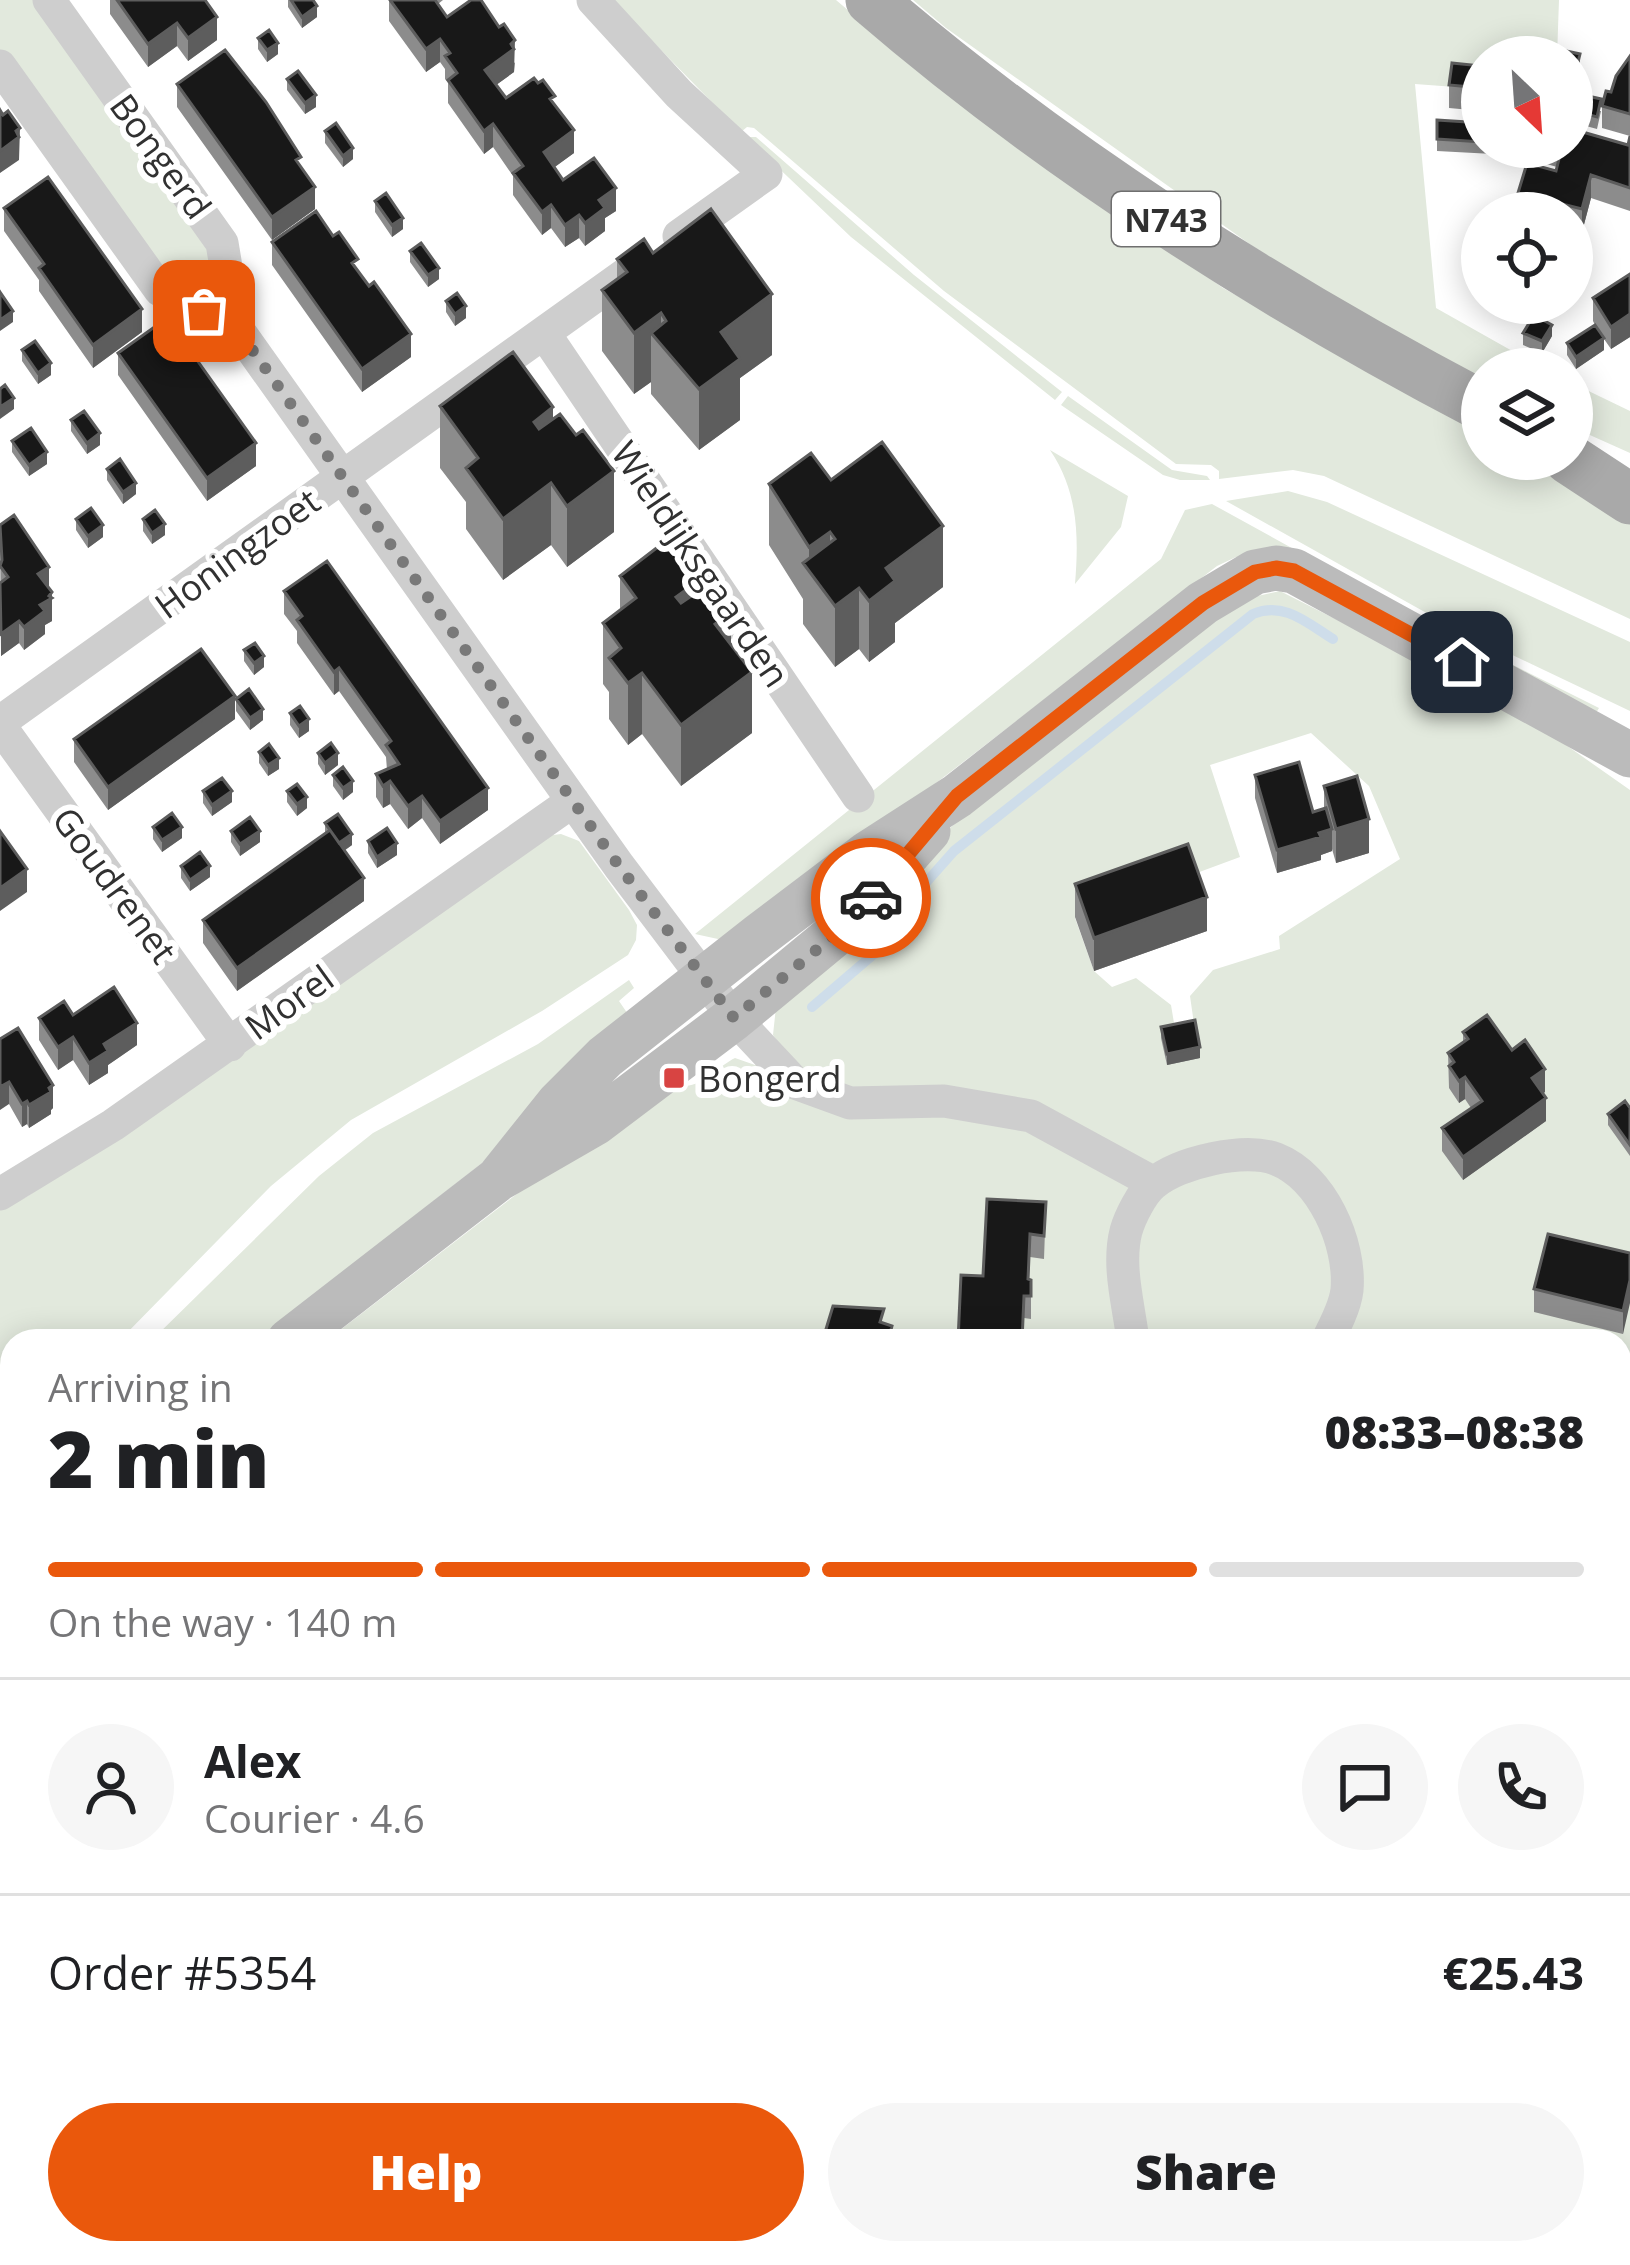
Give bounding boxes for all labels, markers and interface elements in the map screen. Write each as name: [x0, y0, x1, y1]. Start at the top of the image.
north arrow: [1461, 36, 1593, 168]
map controls: [1461, 36, 1593, 480]
street label: Bongerd: [99, 84, 223, 228]
road number: N743: [1112, 192, 1220, 246]
button: locate: [1461, 192, 1593, 324]
pin: [153, 260, 255, 362]
icon: bag: [171, 278, 237, 344]
button: layers: [1461, 348, 1593, 480]
street label: Wieldijksgaarden: [601, 432, 801, 696]
street label: Honingzoet: [145, 477, 329, 629]
pin: [1411, 611, 1513, 713]
icon: home: [1429, 629, 1495, 695]
street label: Goudrenet: [42, 797, 188, 973]
courier: [811, 838, 931, 958]
icon: car: [838, 865, 904, 931]
street label: Morel: [235, 953, 343, 1051]
place label: Bongerd: [698, 1054, 842, 1103]
marker: Bongerd: [661, 1065, 687, 1091]
text: Arriving in: [48, 1360, 233, 1413]
text: 08:33–08:38: [1325, 1401, 1584, 1462]
text: 2 min: [48, 1405, 270, 1511]
text: On the way · 140 m: [48, 1595, 397, 1648]
button: person: [48, 1724, 174, 1850]
button: chat: [1302, 1724, 1428, 1850]
button: phone: [1458, 1724, 1584, 1850]
text: Alex: [204, 1730, 301, 1791]
text: Courier · 4.6: [204, 1791, 425, 1844]
text: Order #5354: [48, 1942, 316, 2003]
text: €25.43: [1443, 1942, 1584, 2003]
button: Help: [48, 2103, 804, 2241]
button: Share: [828, 2103, 1584, 2241]

